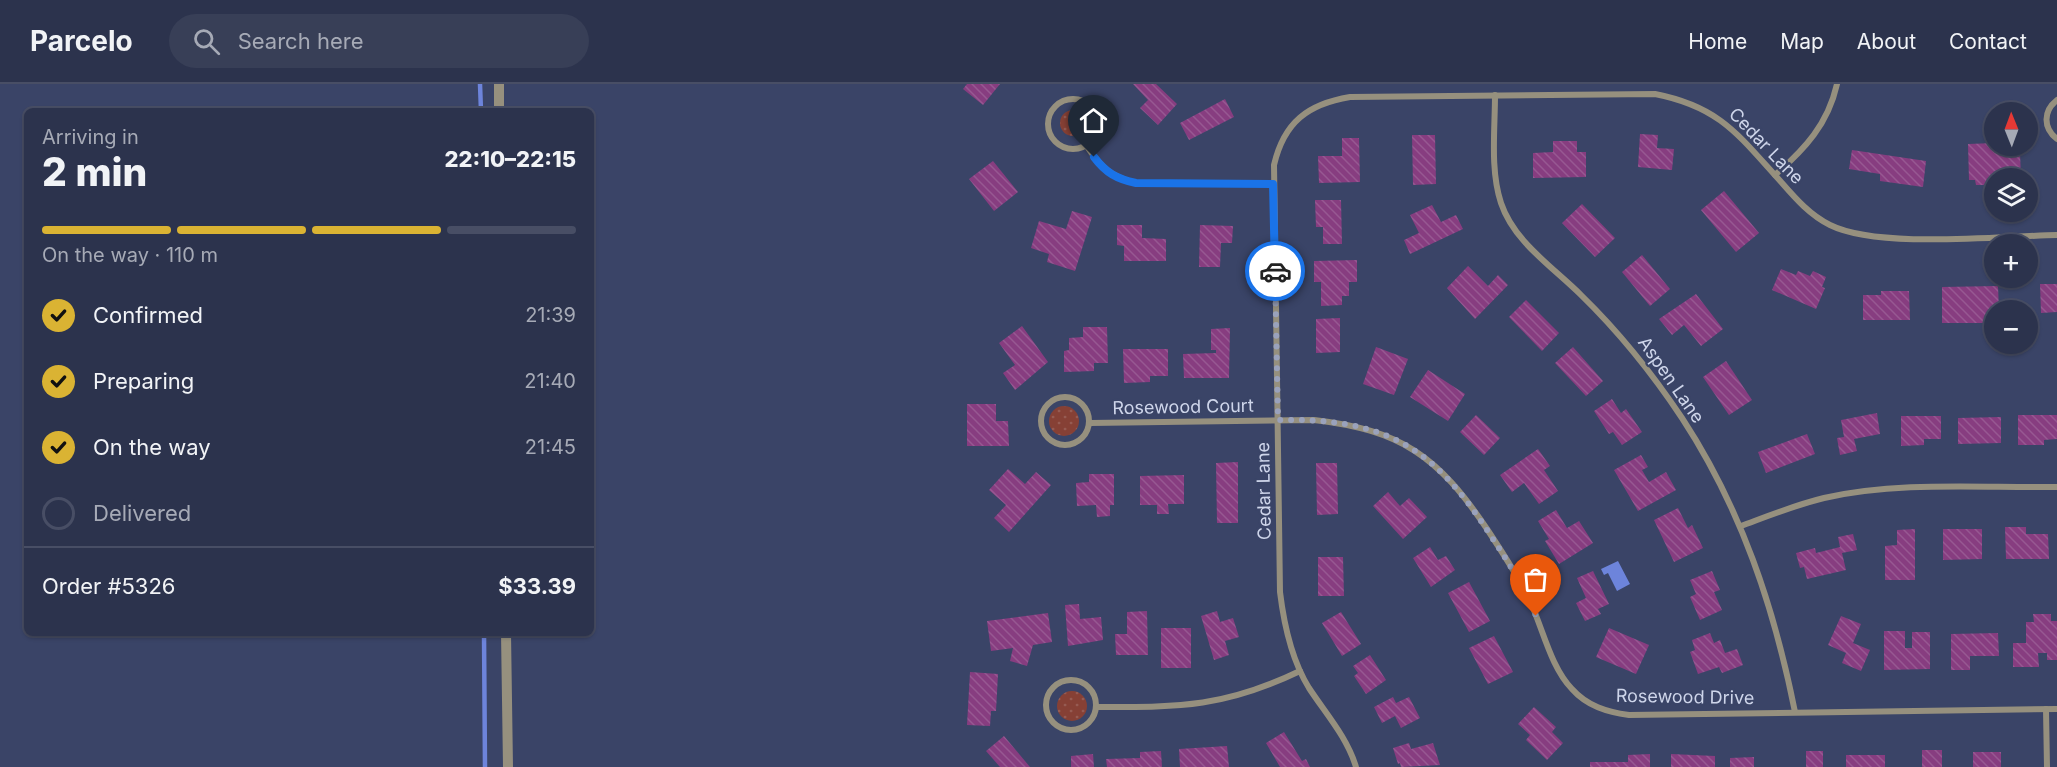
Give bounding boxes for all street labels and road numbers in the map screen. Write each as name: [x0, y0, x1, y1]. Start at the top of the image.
street label: Cedar Lane: [1725, 103, 1808, 188]
street label: Aspen Lane: [1634, 333, 1709, 427]
street label: Rosewood Court: [1112, 395, 1254, 418]
street label: Cedar Lane: [1252, 442, 1275, 540]
street label: Rosewood Drive: [1616, 685, 1754, 708]

